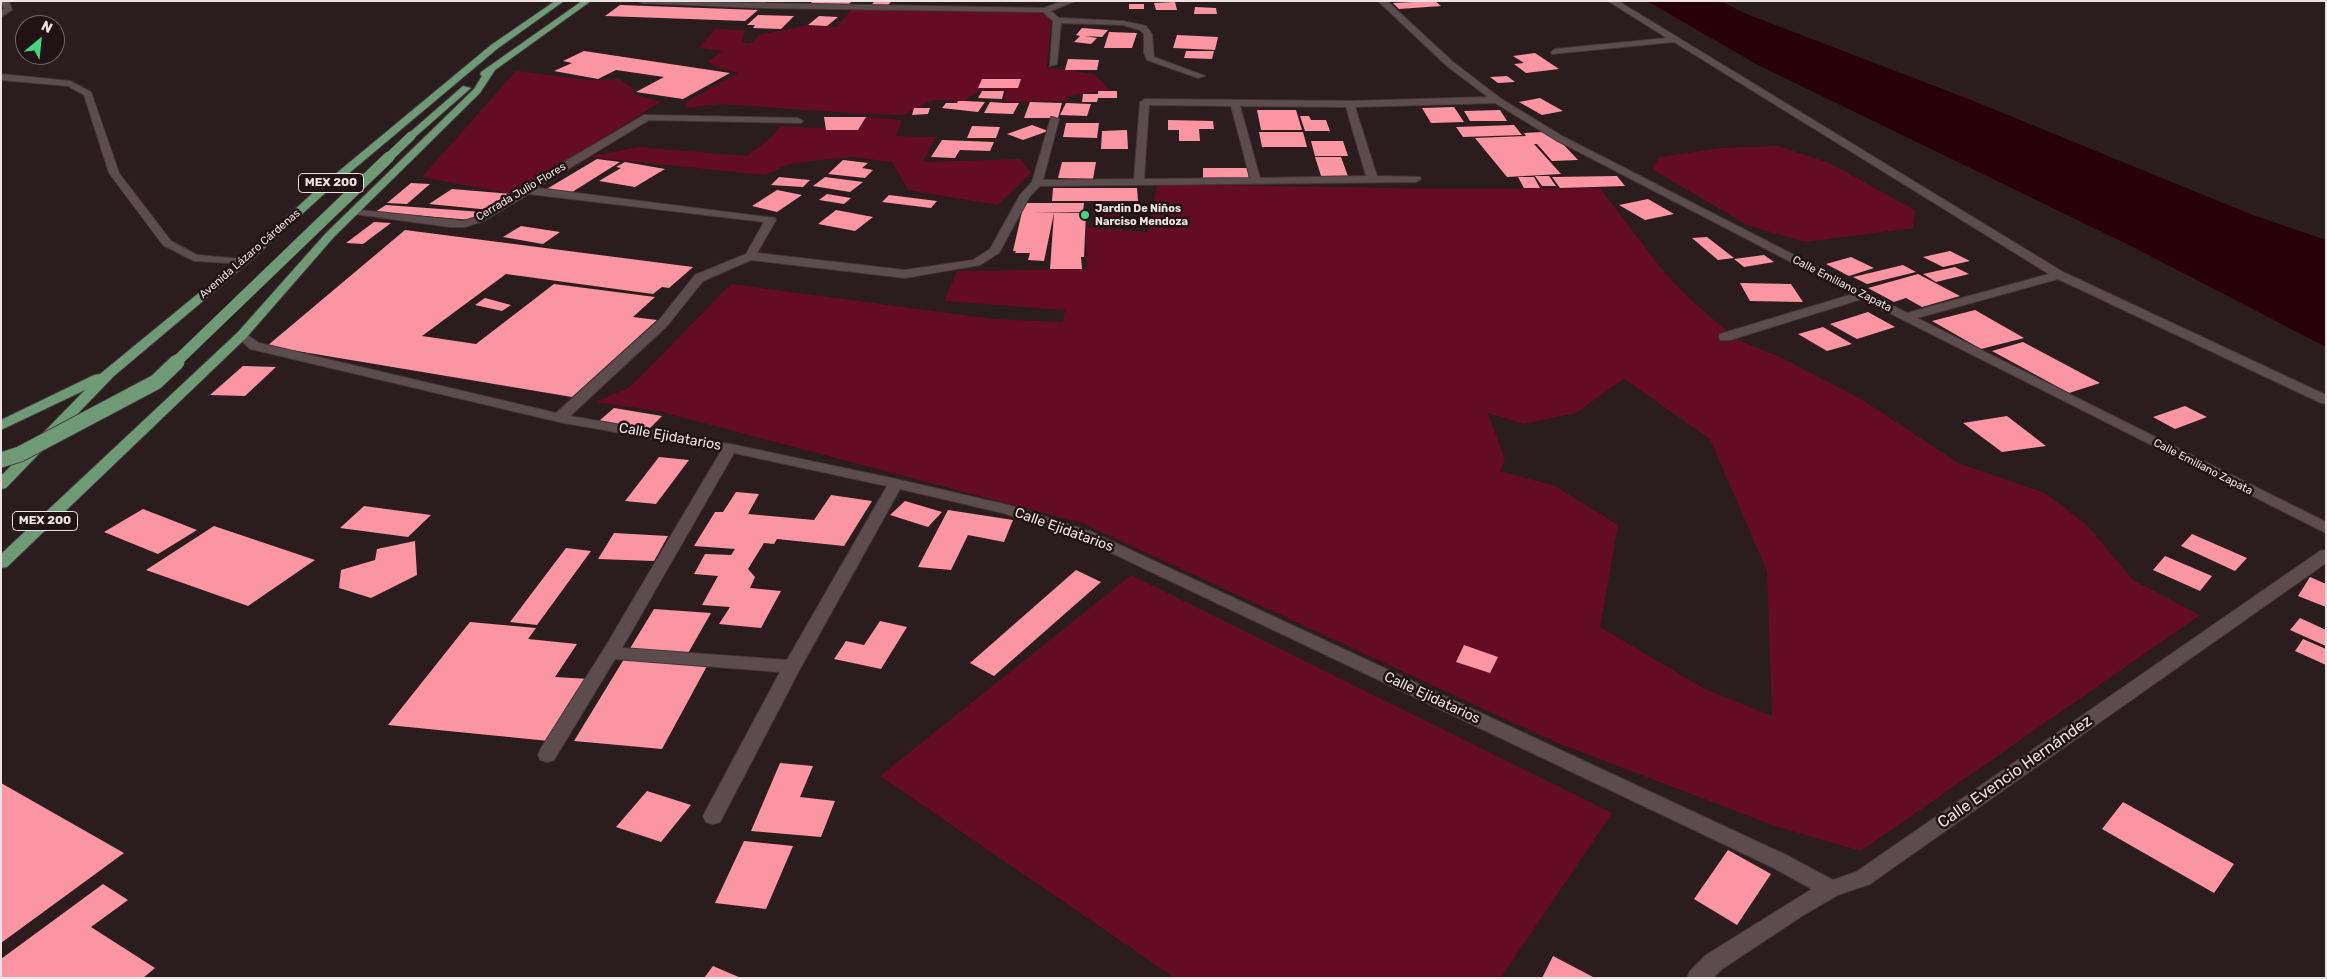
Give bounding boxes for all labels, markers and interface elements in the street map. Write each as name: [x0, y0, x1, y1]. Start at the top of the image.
north arrow: [15, 15, 65, 65]
text: N: [38, 17, 55, 37]
street label: Cerrada Julio Flores: [474, 160, 568, 224]
road number: MEX 200: [298, 174, 364, 192]
place label: Jardin De Niños Narciso Mendoza: [1095, 202, 1188, 228]
street label: Avenida Lázaro Cárdenas: [197, 207, 303, 301]
marker: Jardin De Niños Narciso Mendoza: [1079, 209, 1091, 221]
street label: Calle Emiliano Zapata: [1790, 253, 1894, 315]
street label: Calle Ejidatarios: [617, 420, 723, 454]
street label: Calle Emiliano Zapata: [2151, 436, 2255, 498]
street label: Calle Ejidatarios: [1012, 504, 1116, 556]
road number: MEX 200: [12, 512, 78, 530]
street label: Calle Ejidatarios: [1381, 668, 1483, 728]
street label: Calle Evencio Hernández: [1934, 711, 2096, 833]

